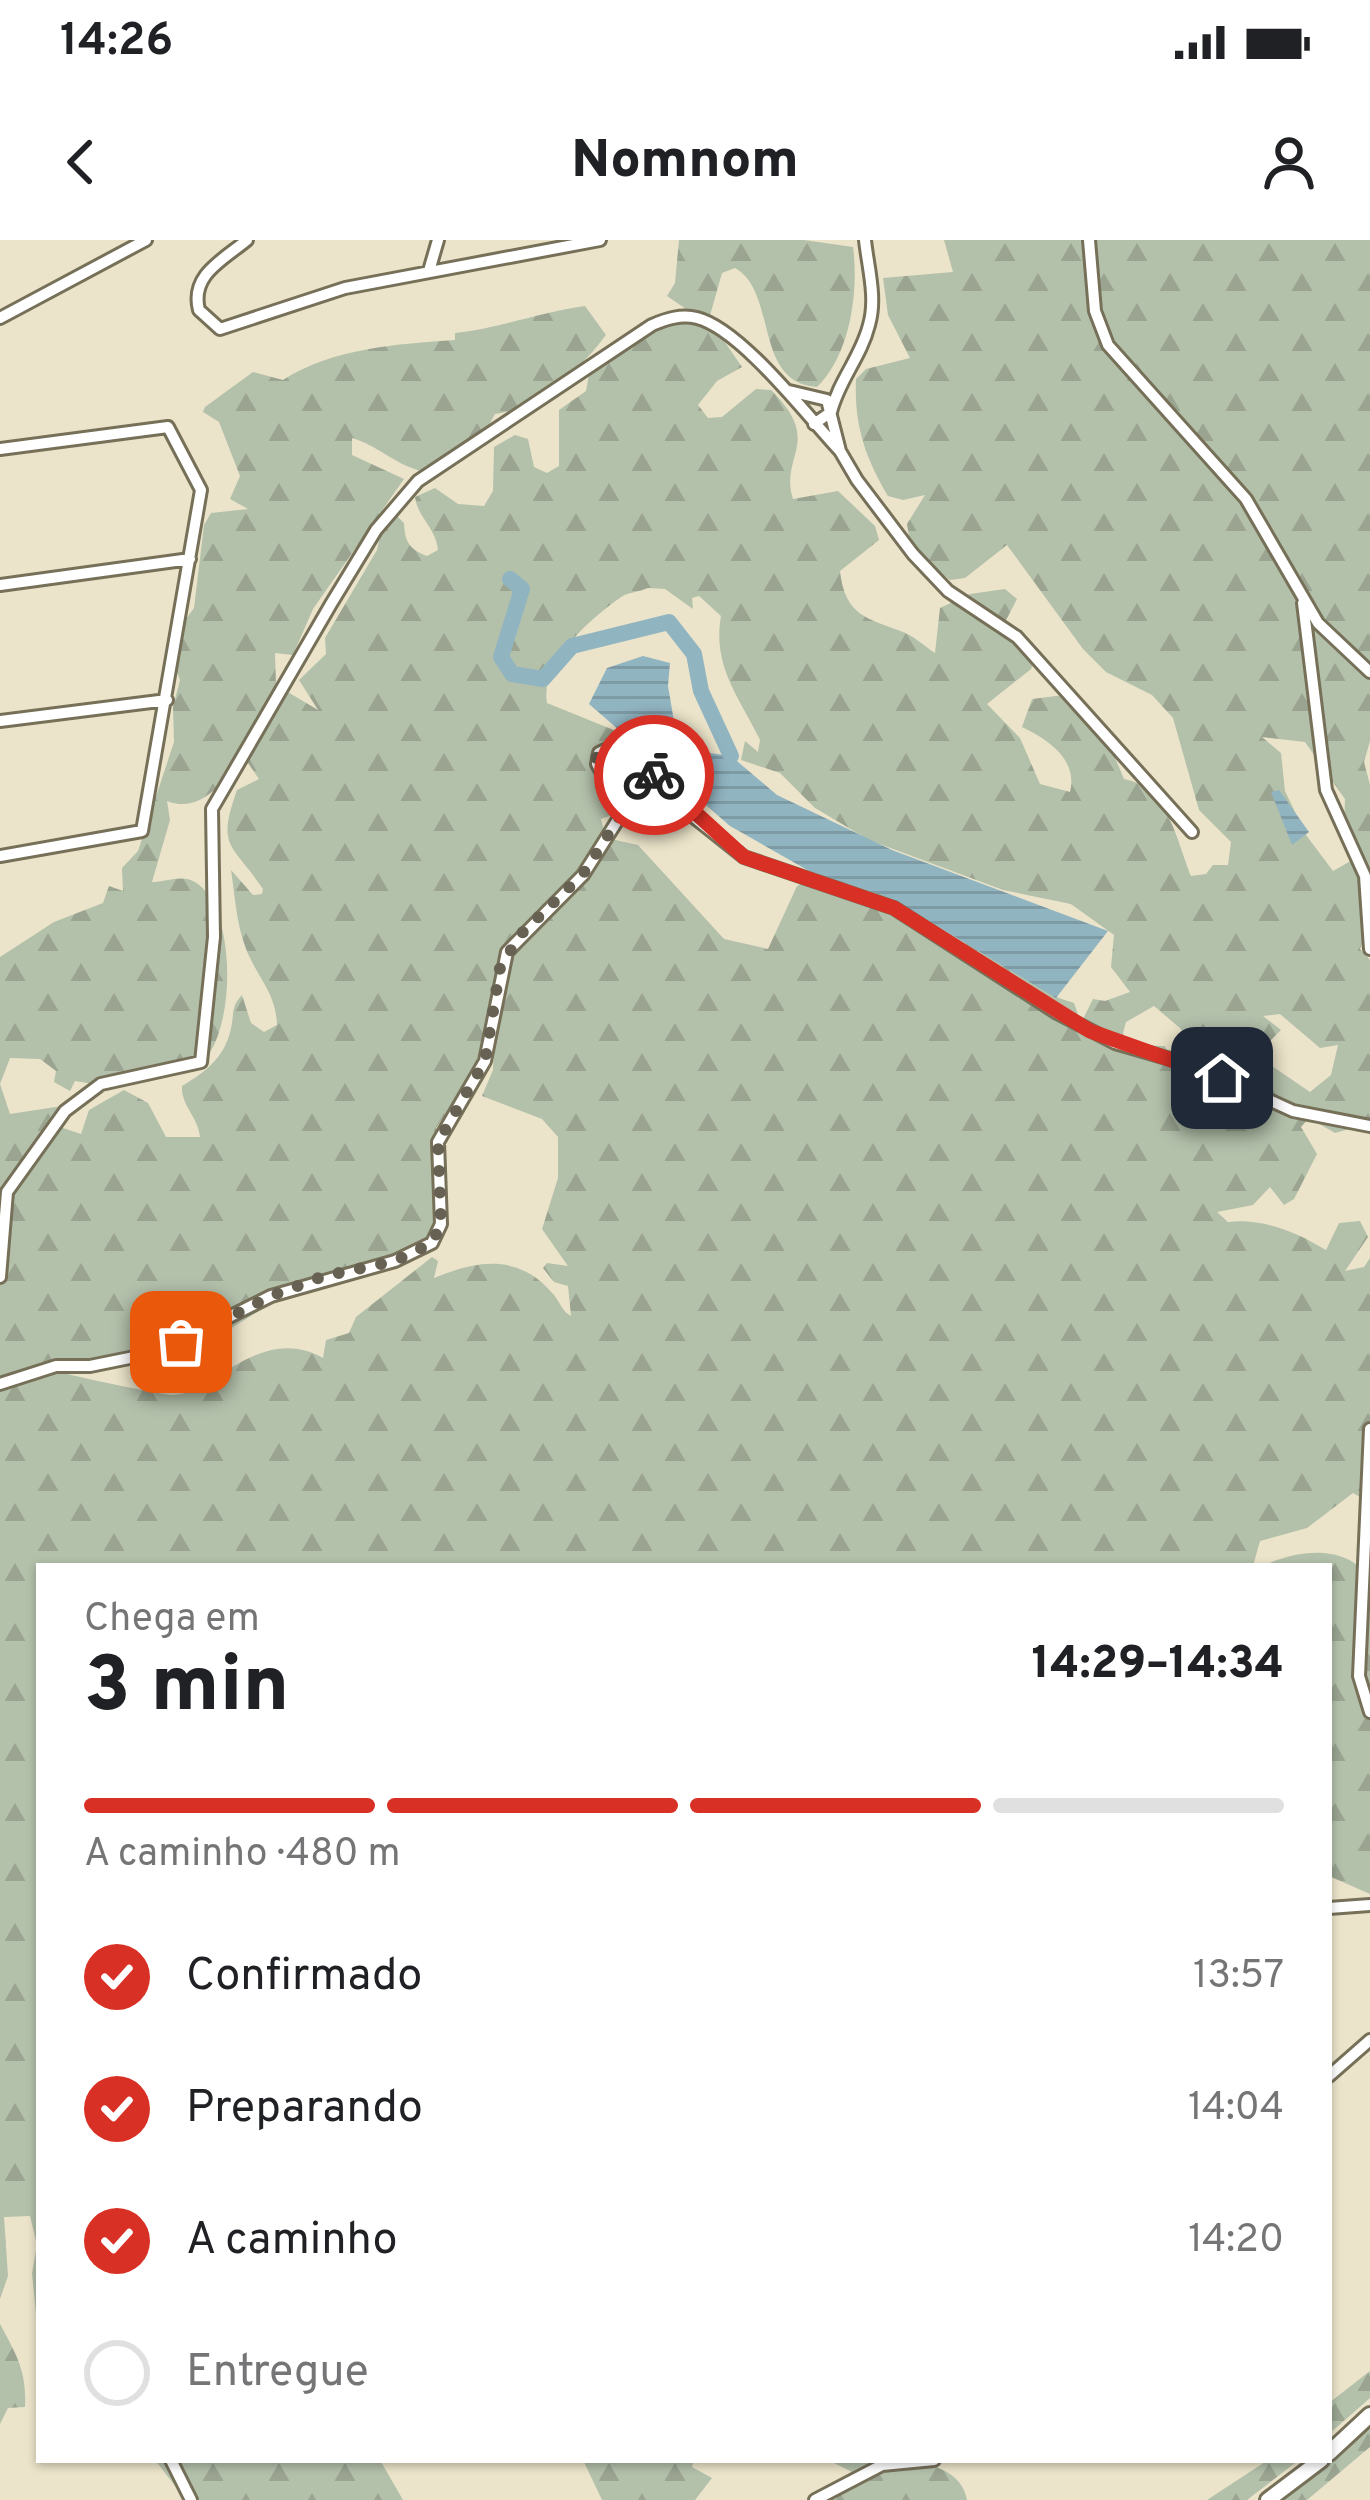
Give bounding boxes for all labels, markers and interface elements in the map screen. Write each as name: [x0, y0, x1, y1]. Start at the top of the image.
text: 14:26: [60, 14, 173, 71]
text: Nomnom: [571, 128, 799, 197]
icon: back: [48, 129, 114, 195]
icon: person: [1256, 129, 1322, 195]
courier: [594, 715, 714, 835]
icon: bike: [621, 742, 687, 808]
pin: [1171, 1027, 1273, 1129]
icon: home: [1189, 1045, 1255, 1111]
pin: [130, 1291, 232, 1393]
icon: bag: [148, 1309, 214, 1375]
text: Chega em: [84, 1596, 260, 1645]
text: 14:29–14:34: [1032, 1637, 1284, 1694]
text: 3 min: [84, 1640, 289, 1739]
text: A caminho · 480 m: [84, 1831, 401, 1880]
icon: check: [84, 1944, 150, 2010]
text: Confirmado: [186, 1949, 422, 2006]
text: 13:57: [1193, 1953, 1284, 2002]
icon: check: [84, 2076, 150, 2142]
text: Preparando: [186, 2081, 423, 2138]
text: 14:04: [1188, 2085, 1284, 2134]
icon: check: [84, 2208, 150, 2274]
text: A caminho: [186, 2213, 398, 2270]
text: 14:20: [1188, 2217, 1284, 2266]
text: Entregue: [186, 2345, 369, 2402]

